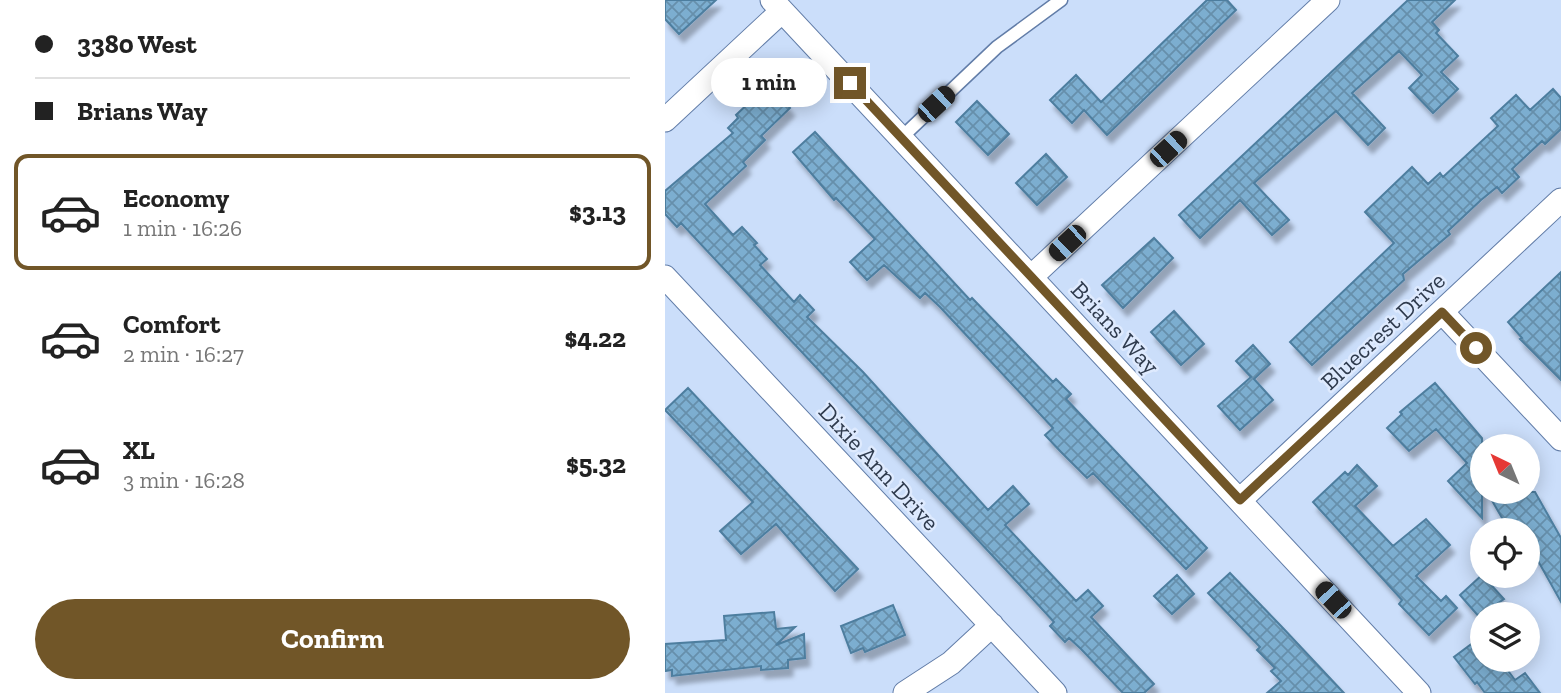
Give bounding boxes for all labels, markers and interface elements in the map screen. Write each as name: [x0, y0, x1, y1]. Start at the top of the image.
text: 3380 West: [77, 28, 197, 60]
callout: 1 min: [710, 58, 825, 108]
route end: [834, 67, 866, 99]
text: 1 min: [742, 68, 796, 96]
car: [914, 82, 959, 126]
text: Brians Way: [77, 95, 208, 127]
car: [1146, 127, 1191, 171]
icon: car: [39, 181, 102, 244]
text: Economy: [123, 182, 229, 214]
text: $3.13: [569, 196, 626, 228]
text: 1 min · 16:26: [123, 214, 242, 242]
car: [1045, 221, 1090, 265]
street label: Bluecrest Drive: [1315, 266, 1451, 396]
street label: Brians Way: [1065, 275, 1166, 381]
icon: car: [39, 307, 102, 370]
text: Comfort: [123, 308, 220, 340]
text: $4.22: [565, 322, 626, 354]
route start: [1460, 332, 1492, 364]
text: 2 min · 16:27: [123, 340, 244, 368]
street label: Dixie Ann Drive: [813, 397, 946, 536]
icon: car: [39, 433, 102, 496]
text: XL: [123, 434, 155, 466]
north arrow: [1470, 434, 1540, 504]
map controls: [1470, 434, 1540, 672]
text: $5.32: [566, 448, 626, 480]
text: 3 min · 16:28: [123, 466, 245, 494]
button: locate: [1470, 518, 1540, 588]
car: [1311, 577, 1356, 623]
button: Confirm: [35, 599, 630, 679]
button: layers: [1470, 602, 1540, 672]

